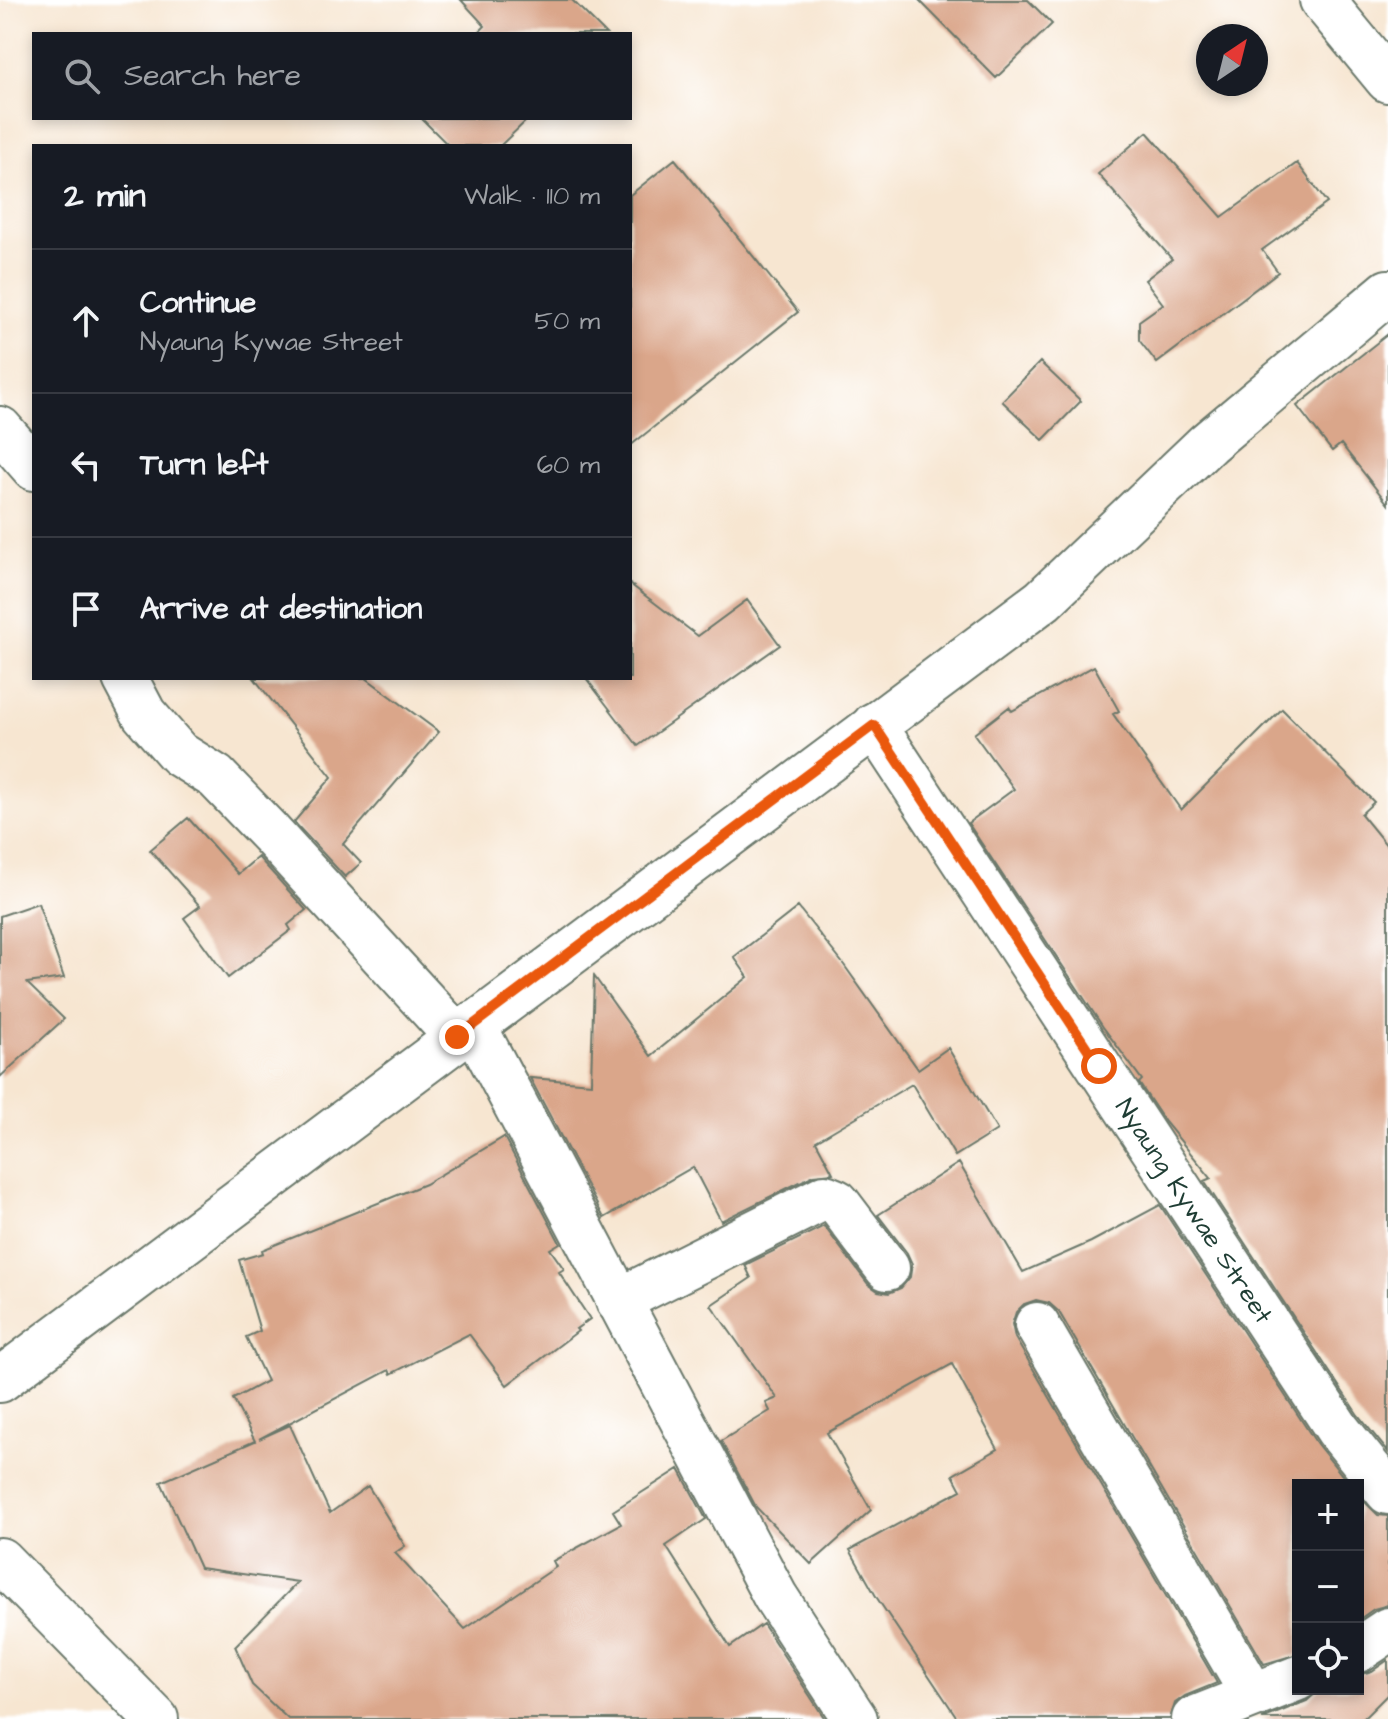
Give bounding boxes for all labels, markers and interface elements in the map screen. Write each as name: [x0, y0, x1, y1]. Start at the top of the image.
north arrow: [1196, 24, 1268, 96]
search box: [32, 32, 632, 120]
icon: search: [60, 54, 104, 98]
text: Search here: [124, 55, 301, 97]
text: 2 min: [64, 172, 146, 220]
text: Walk · 110 m: [464, 178, 600, 214]
text: Continue: [140, 282, 256, 324]
icon: ahead: [64, 299, 108, 343]
text: 50 m: [535, 303, 600, 339]
text: Nyaung Kywae Street: [140, 324, 403, 360]
icon: left: [64, 443, 108, 487]
text: Turn left: [140, 444, 268, 486]
text: 60 m: [537, 447, 600, 483]
icon: arrive: [64, 587, 108, 631]
text: Arrive at destination: [140, 588, 422, 630]
route end: [439, 1019, 475, 1055]
route start: [1081, 1048, 1117, 1084]
street label: Nyaung Kywae Street: [1107, 1091, 1282, 1331]
map controls: [1292, 1479, 1364, 1695]
button: +: [1292, 1479, 1364, 1551]
button: −: [1292, 1551, 1364, 1623]
button: locate: [1292, 1623, 1364, 1695]

